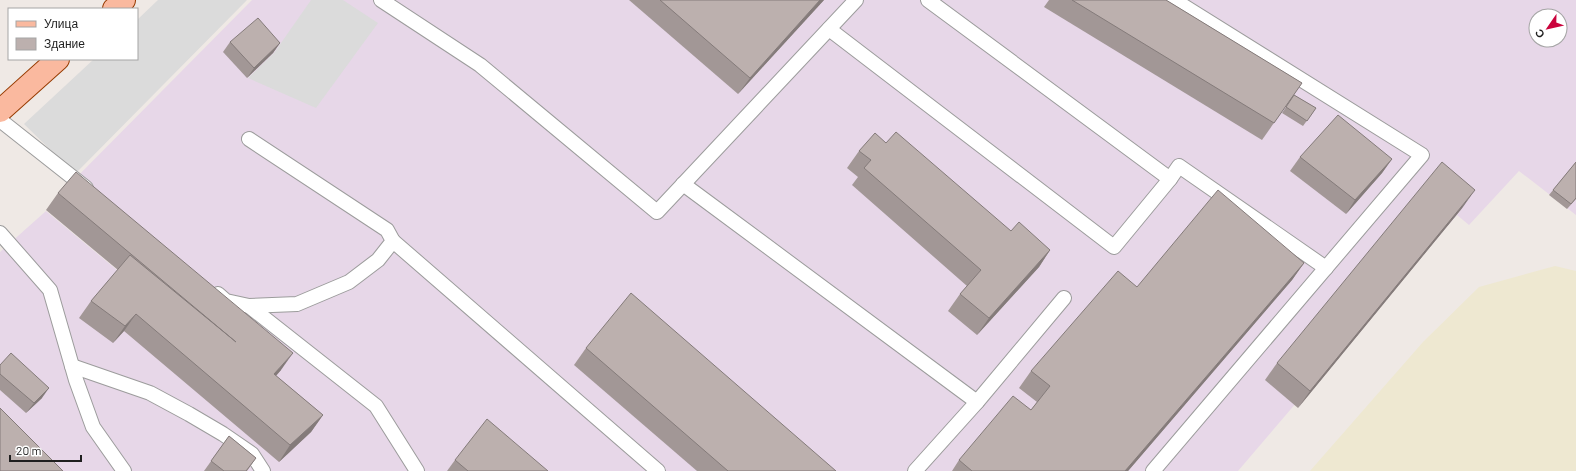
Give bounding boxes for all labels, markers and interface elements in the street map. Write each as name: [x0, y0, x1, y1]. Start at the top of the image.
legend: [8, 8, 138, 60]
north arrow: [1528, 8, 1568, 48]
text: Улица: [44, 16, 78, 31]
text: С: [1532, 27, 1547, 41]
text: Здание: [44, 36, 85, 51]
scale bar: [10, 437, 81, 463]
text: 20 m: [16, 443, 42, 457]

